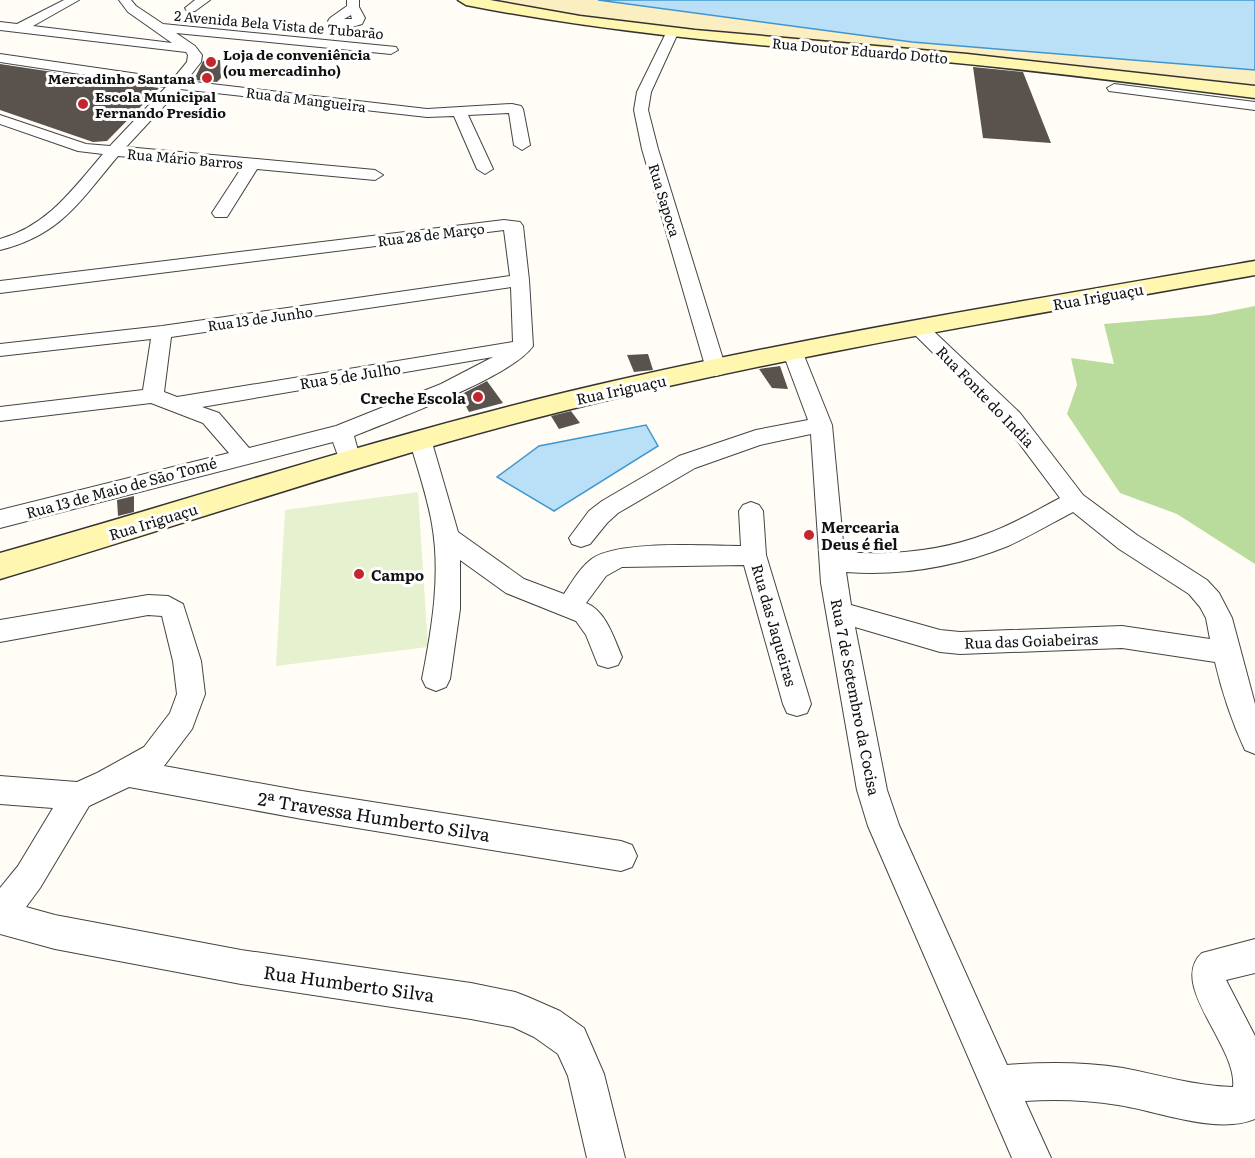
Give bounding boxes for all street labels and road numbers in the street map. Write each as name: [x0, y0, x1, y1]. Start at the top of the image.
street label: 2 Avenida Bela Vista de Tubarão: [173, 5, 385, 43]
street label: Rua Doutor Eduardo Dotto: [771, 32, 949, 68]
street label: Rua da Mangueira: [245, 82, 368, 116]
street label: Rua Mário Barros: [126, 143, 244, 173]
street label: Rua Sapoca: [644, 161, 686, 240]
street label: Rua 28 de Março: [376, 218, 486, 250]
street label: Rua Iriguaçu: [1051, 277, 1146, 315]
street label: Rua 13 de Junho: [206, 301, 314, 335]
street label: Rua Fonte do India: [931, 340, 1041, 453]
street label: Rua 5 de Julho: [298, 356, 403, 394]
street label: Rua Iriguaçu: [574, 368, 669, 410]
street label: Rua 13 de Maio de São Tomé: [23, 450, 219, 524]
street label: Rua Iriguaçu: [106, 496, 201, 545]
street label: Rua das Jaqueiras: [747, 561, 804, 689]
street label: Rua 7 de Setembro da Cocisa: [826, 597, 887, 798]
street label: Rua das Goiabeiras: [964, 626, 1099, 654]
street label: 2ª Travessa Humberto Silva: [256, 784, 492, 848]
street label: Rua Humberto Silva: [262, 958, 436, 1008]

